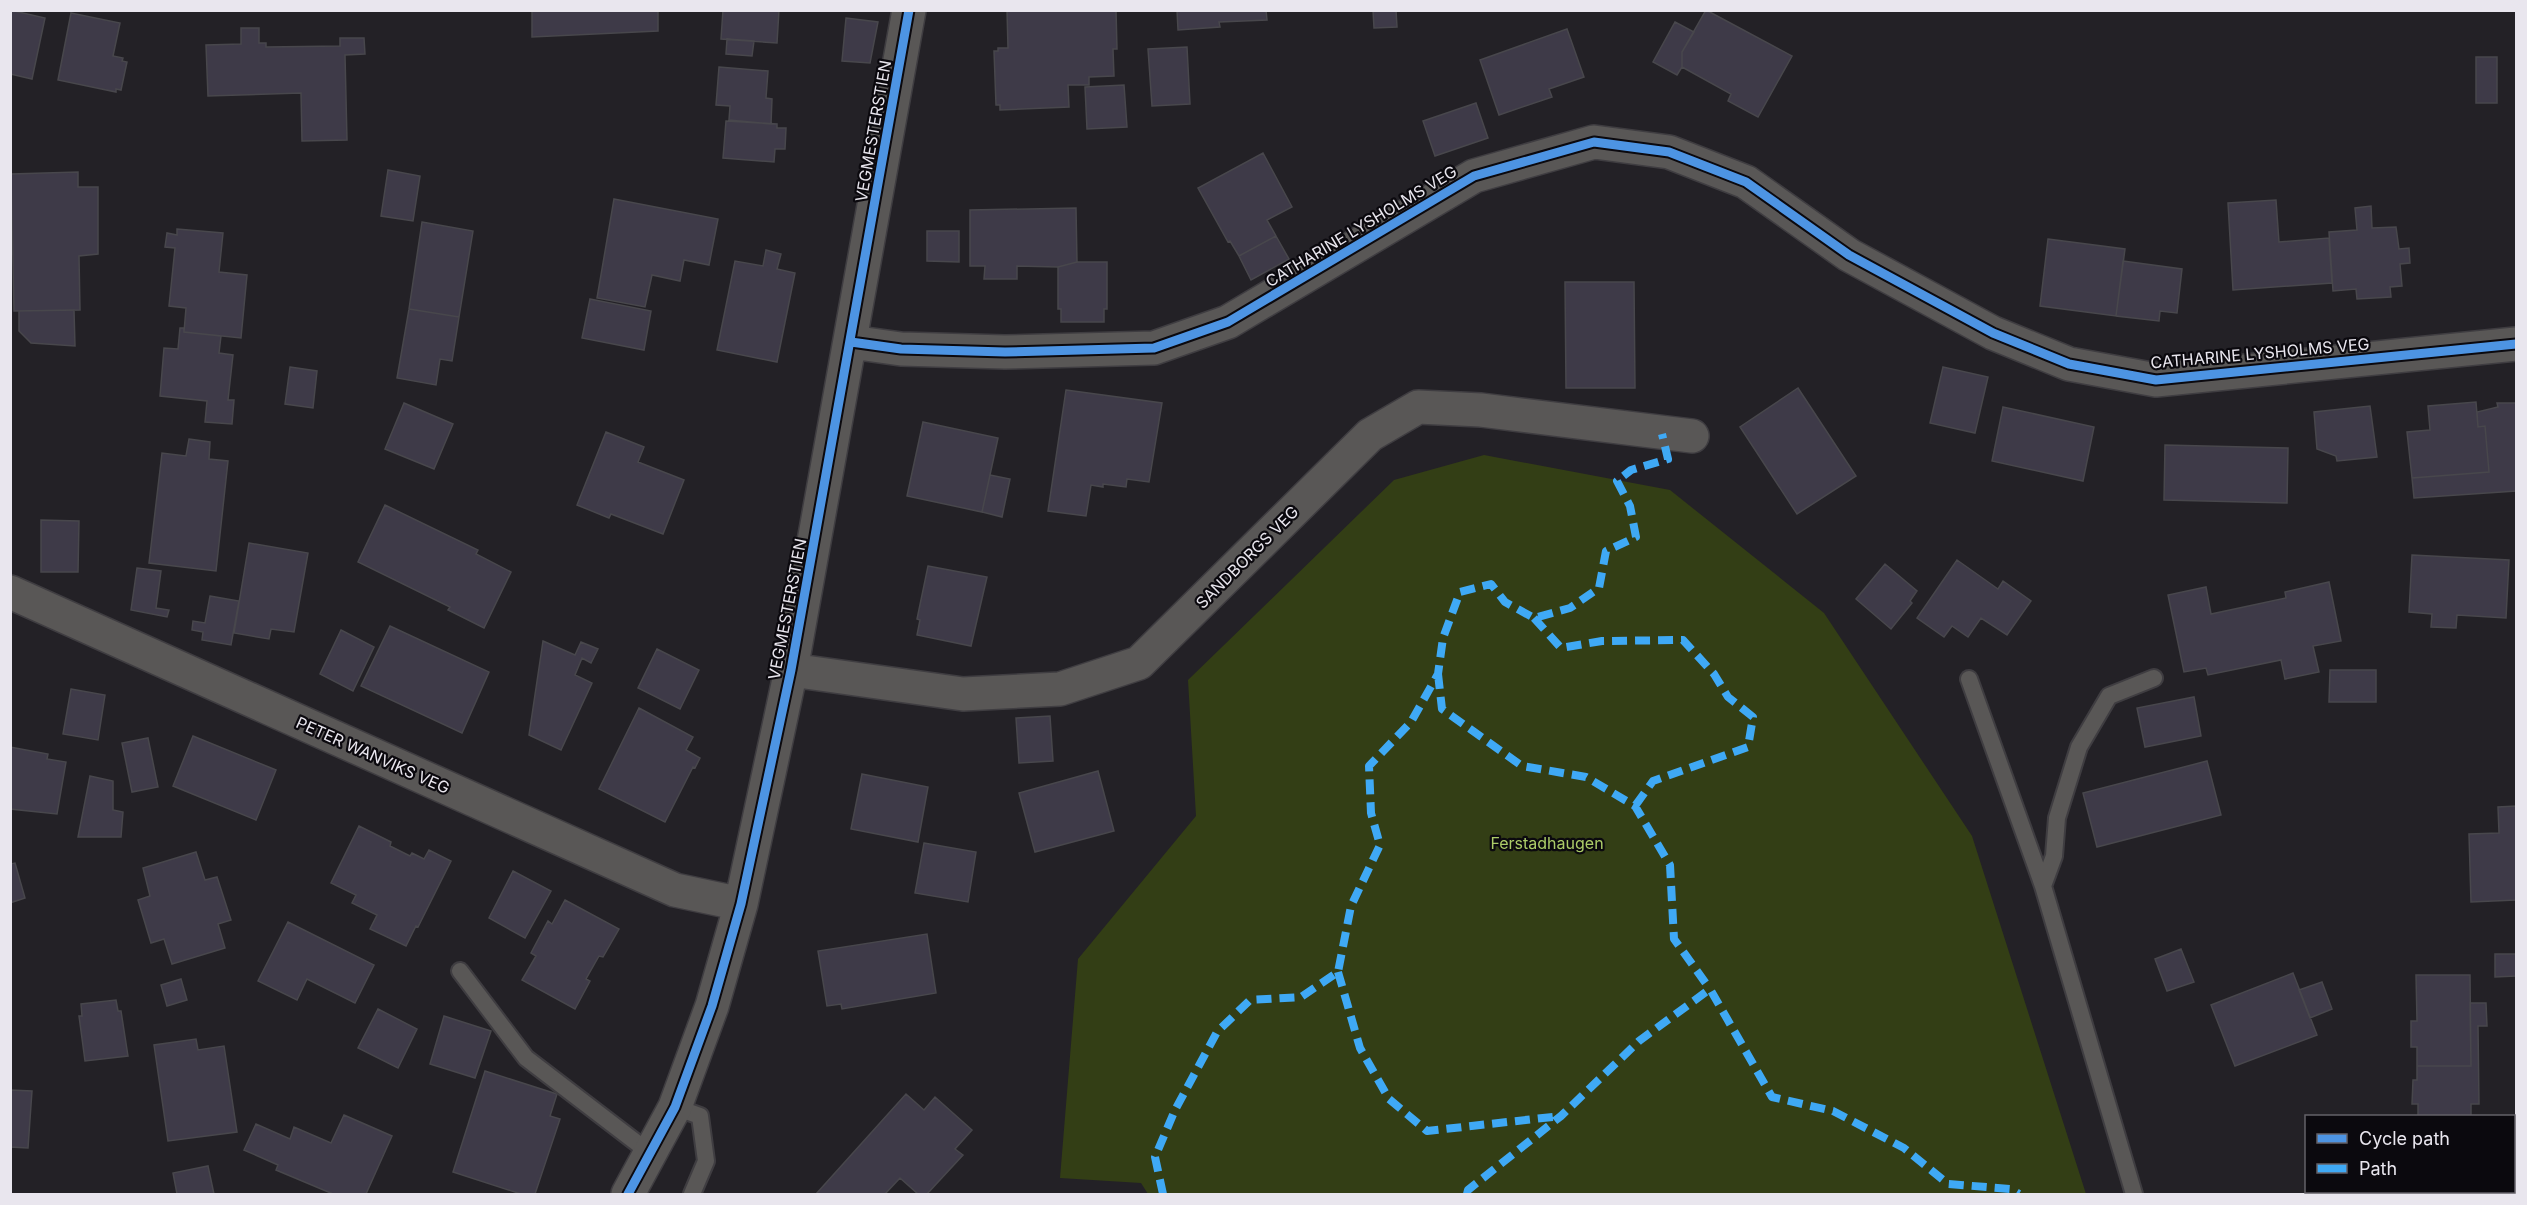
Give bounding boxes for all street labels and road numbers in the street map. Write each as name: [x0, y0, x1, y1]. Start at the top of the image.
street label: VEGMESTERSTIEN: [851, 58, 895, 204]
street label: CATHARINE LYSHOLMS VEG: [1262, 161, 1460, 291]
street label: CATHARINE LYSHOLMS VEG: [2150, 333, 2370, 373]
street label: SANDBORGS VEG: [1191, 501, 1303, 613]
street label: VEGMESTERSTIEN: [763, 537, 811, 681]
street label: PETER WANVIKS VEG: [293, 712, 453, 798]

